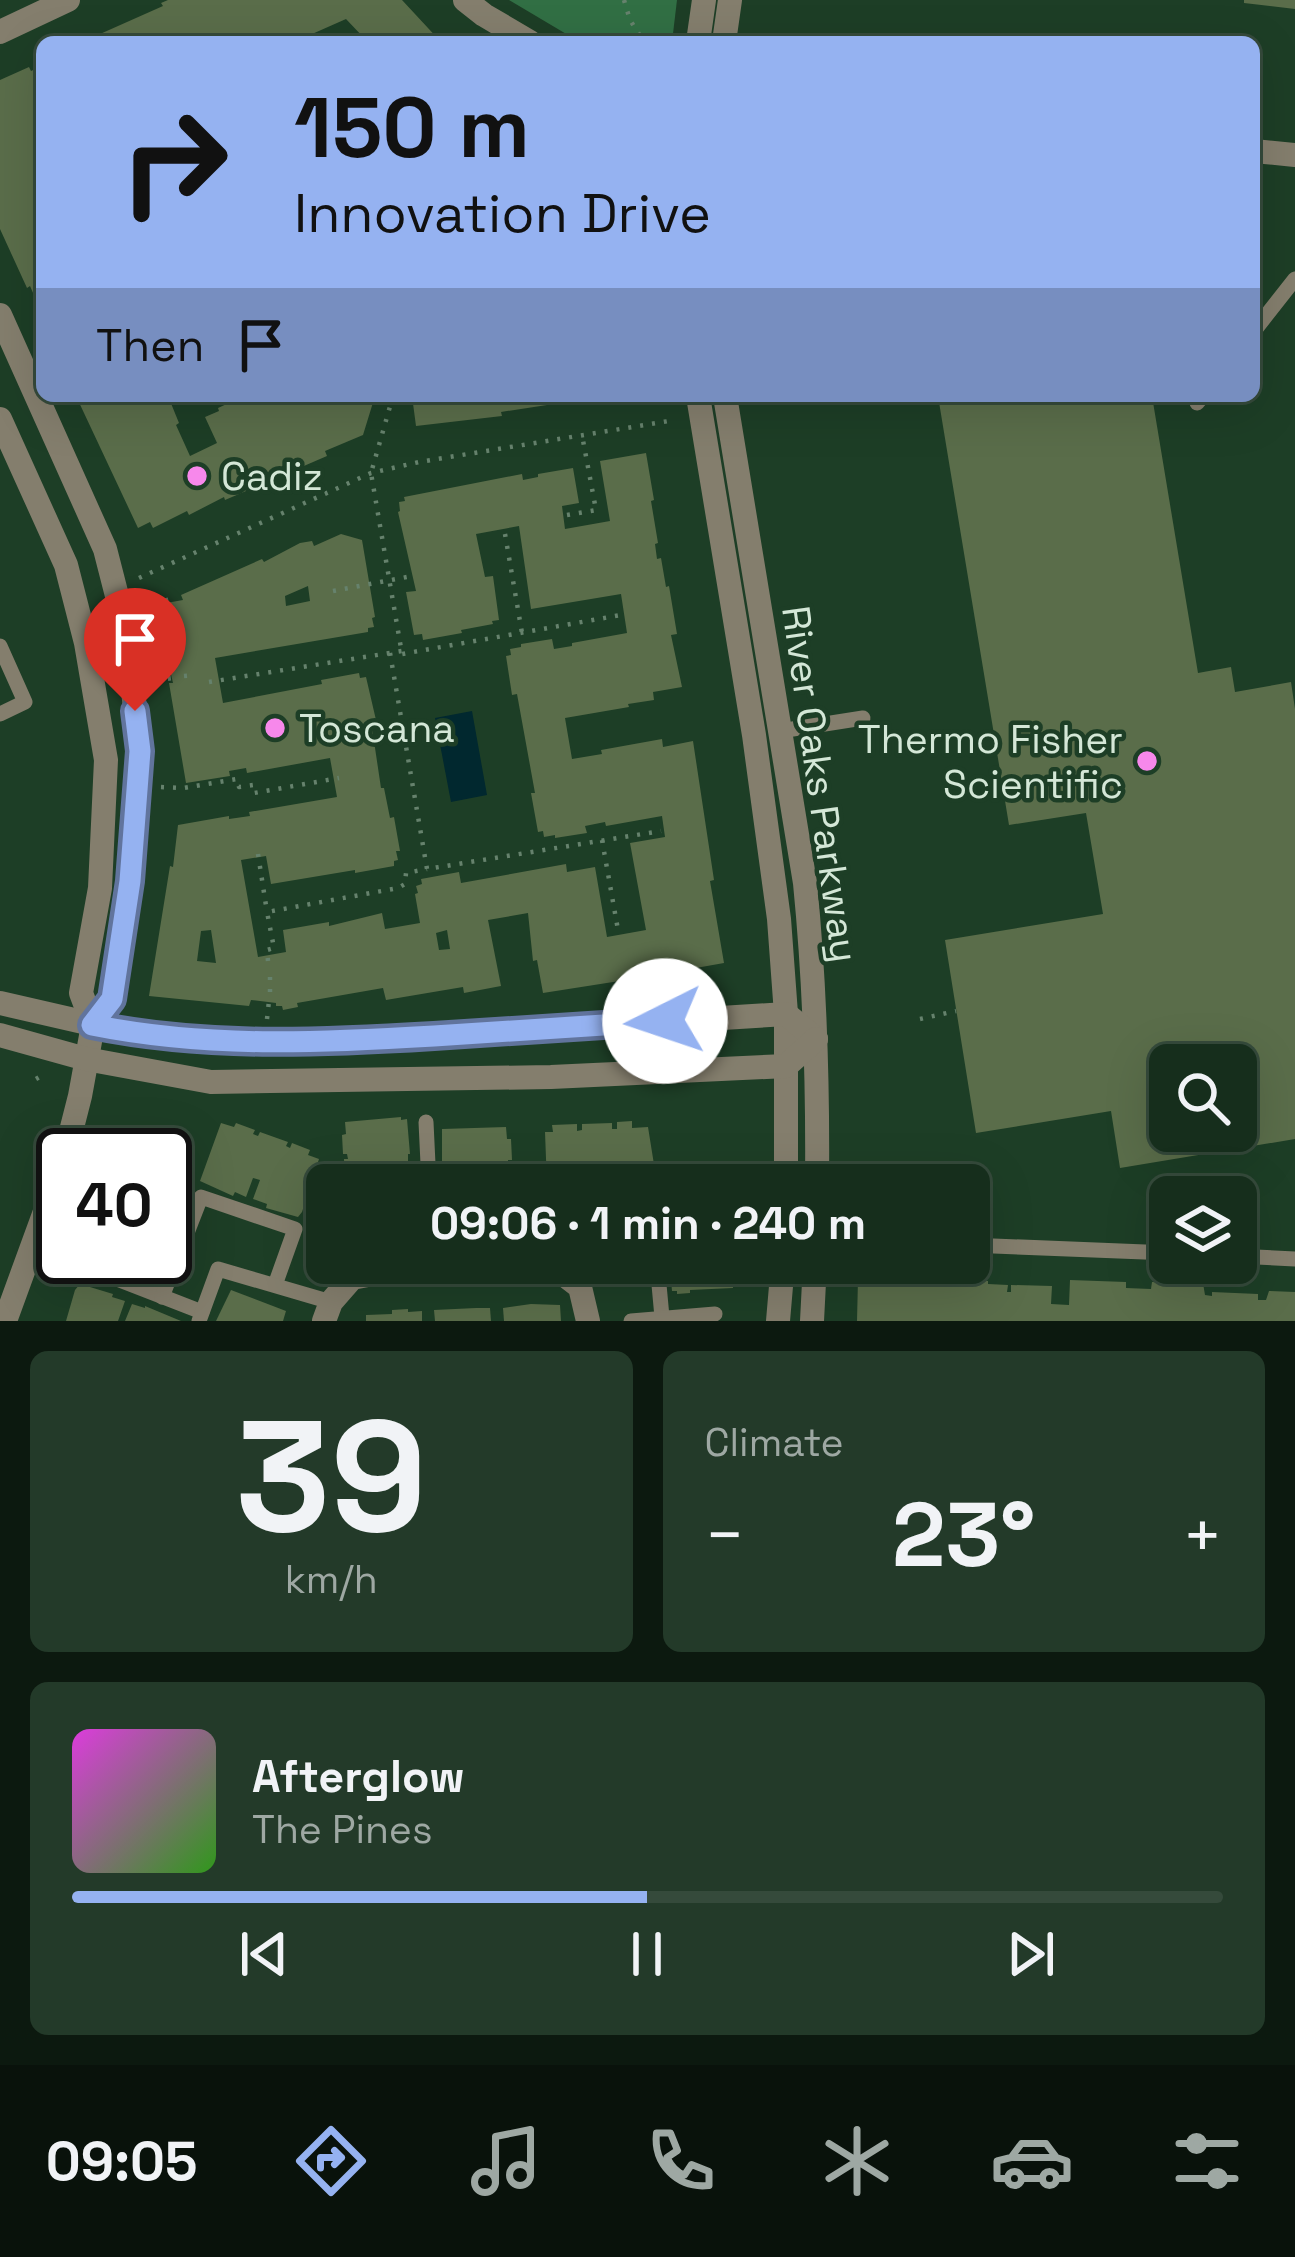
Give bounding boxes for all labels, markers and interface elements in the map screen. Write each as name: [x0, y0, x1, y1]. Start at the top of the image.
text: 150 m: [294, 74, 530, 182]
icon: right: [96, 84, 252, 240]
text: Innovation Drive: [294, 179, 711, 248]
icon: arrive: [228, 312, 294, 378]
text: Then: [96, 317, 204, 374]
place label: Cadiz: [221, 452, 323, 501]
marker: Cadiz: [184, 463, 210, 489]
pin: [84, 588, 186, 711]
street label: River Oaks Parkway: [771, 603, 870, 966]
icon: arrive: [102, 606, 168, 672]
place label: Toscana: [299, 704, 455, 753]
marker: Toscana: [262, 715, 288, 741]
place label: Thermo Fisher Scientific: [858, 715, 1123, 809]
marker: Thermo Fisher Scientific: [1134, 748, 1160, 774]
position arrow: [602, 958, 728, 1084]
map controls: [1149, 1044, 1257, 1284]
button: search: [1149, 1044, 1257, 1152]
speed limit sign: 40: [36, 1128, 192, 1284]
button: layers: [1149, 1176, 1257, 1284]
text: 09:06 · 1 min · 240 m: [430, 1195, 866, 1252]
text: 39: [236, 1377, 427, 1577]
text: Climate: [705, 1418, 844, 1467]
text: 23°: [892, 1477, 1036, 1592]
text: −: [705, 1493, 745, 1577]
text: +: [1182, 1493, 1223, 1577]
text: km/h: [285, 1555, 378, 1604]
text: Afterglow: [252, 1748, 465, 1805]
text: The Pines: [252, 1805, 433, 1854]
icon: previous: [231, 1921, 297, 1987]
icon: pause: [614, 1921, 680, 1987]
icon: next: [998, 1921, 1064, 1987]
icon: directions: [289, 2119, 373, 2203]
icon: music: [464, 2119, 548, 2203]
icon: phone: [639, 2119, 723, 2203]
icon: climate: [815, 2119, 899, 2203]
icon: car: [990, 2119, 1074, 2203]
icon: filters: [1165, 2119, 1249, 2203]
text: 09:05: [46, 2127, 198, 2196]

